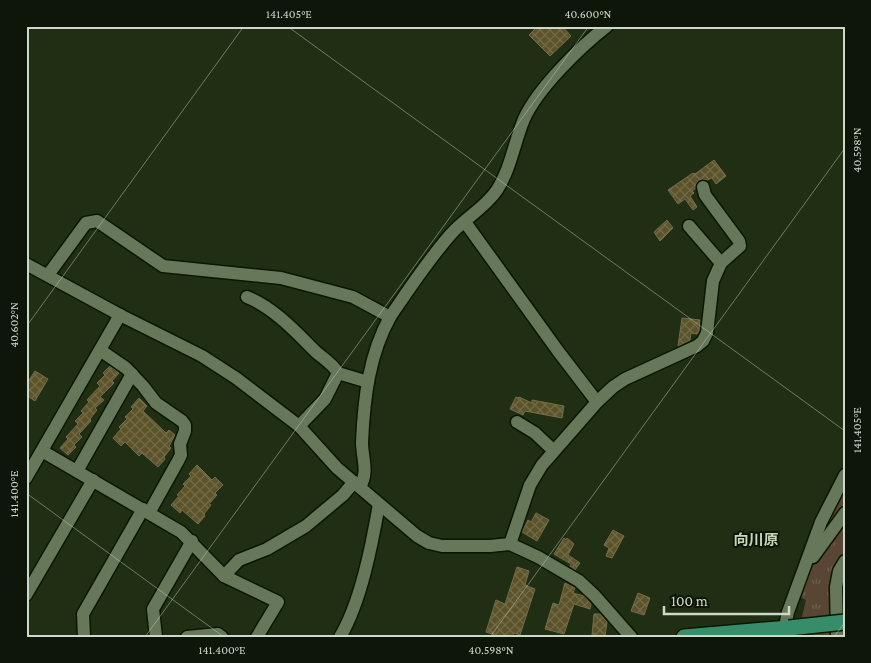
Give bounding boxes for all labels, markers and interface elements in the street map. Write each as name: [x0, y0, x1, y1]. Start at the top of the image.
text: 141.405°E: [266, 7, 312, 21]
text: 40.600°N: [564, 7, 612, 21]
text: 40.598°N: [850, 127, 864, 173]
text: 40.602°N: [7, 302, 21, 348]
text: 141.405°E: [850, 407, 864, 453]
text: 141.400°E: [7, 470, 21, 518]
district label: 向川原: [733, 532, 779, 548]
scale bar: [664, 583, 788, 615]
text: 100 m: [671, 593, 708, 609]
text: 141.400°E: [199, 643, 246, 657]
text: 40.598°N: [468, 643, 514, 657]

